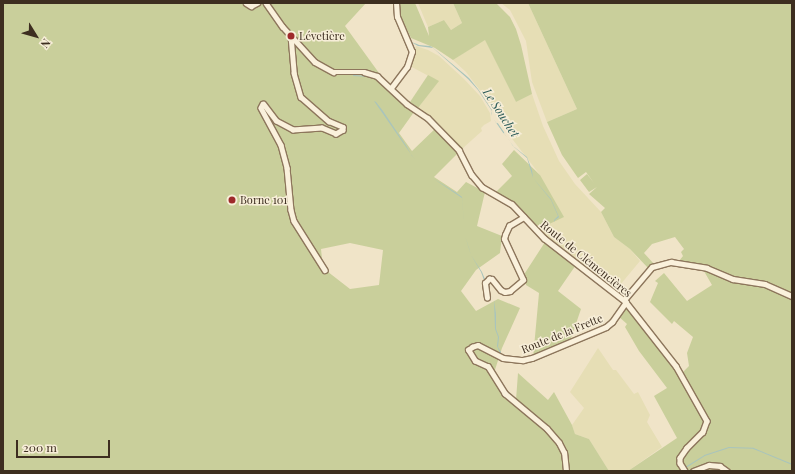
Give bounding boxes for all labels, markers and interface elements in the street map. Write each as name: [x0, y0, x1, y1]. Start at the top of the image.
north arrow: [16, 16, 56, 56]
place label: Lévetière: [299, 29, 345, 43]
marker: Lévetière: [286, 31, 296, 41]
text: N: [38, 36, 54, 51]
water label: Le Souchet: [480, 86, 522, 140]
place label: Borne 101: [240, 193, 287, 207]
marker: Borne 101: [227, 195, 237, 205]
street label: Route de Clémencières: [538, 218, 634, 300]
street label: Route de la Frette: [519, 312, 605, 356]
scale bar: [18, 432, 112, 458]
text: 200 m: [23, 439, 57, 455]

